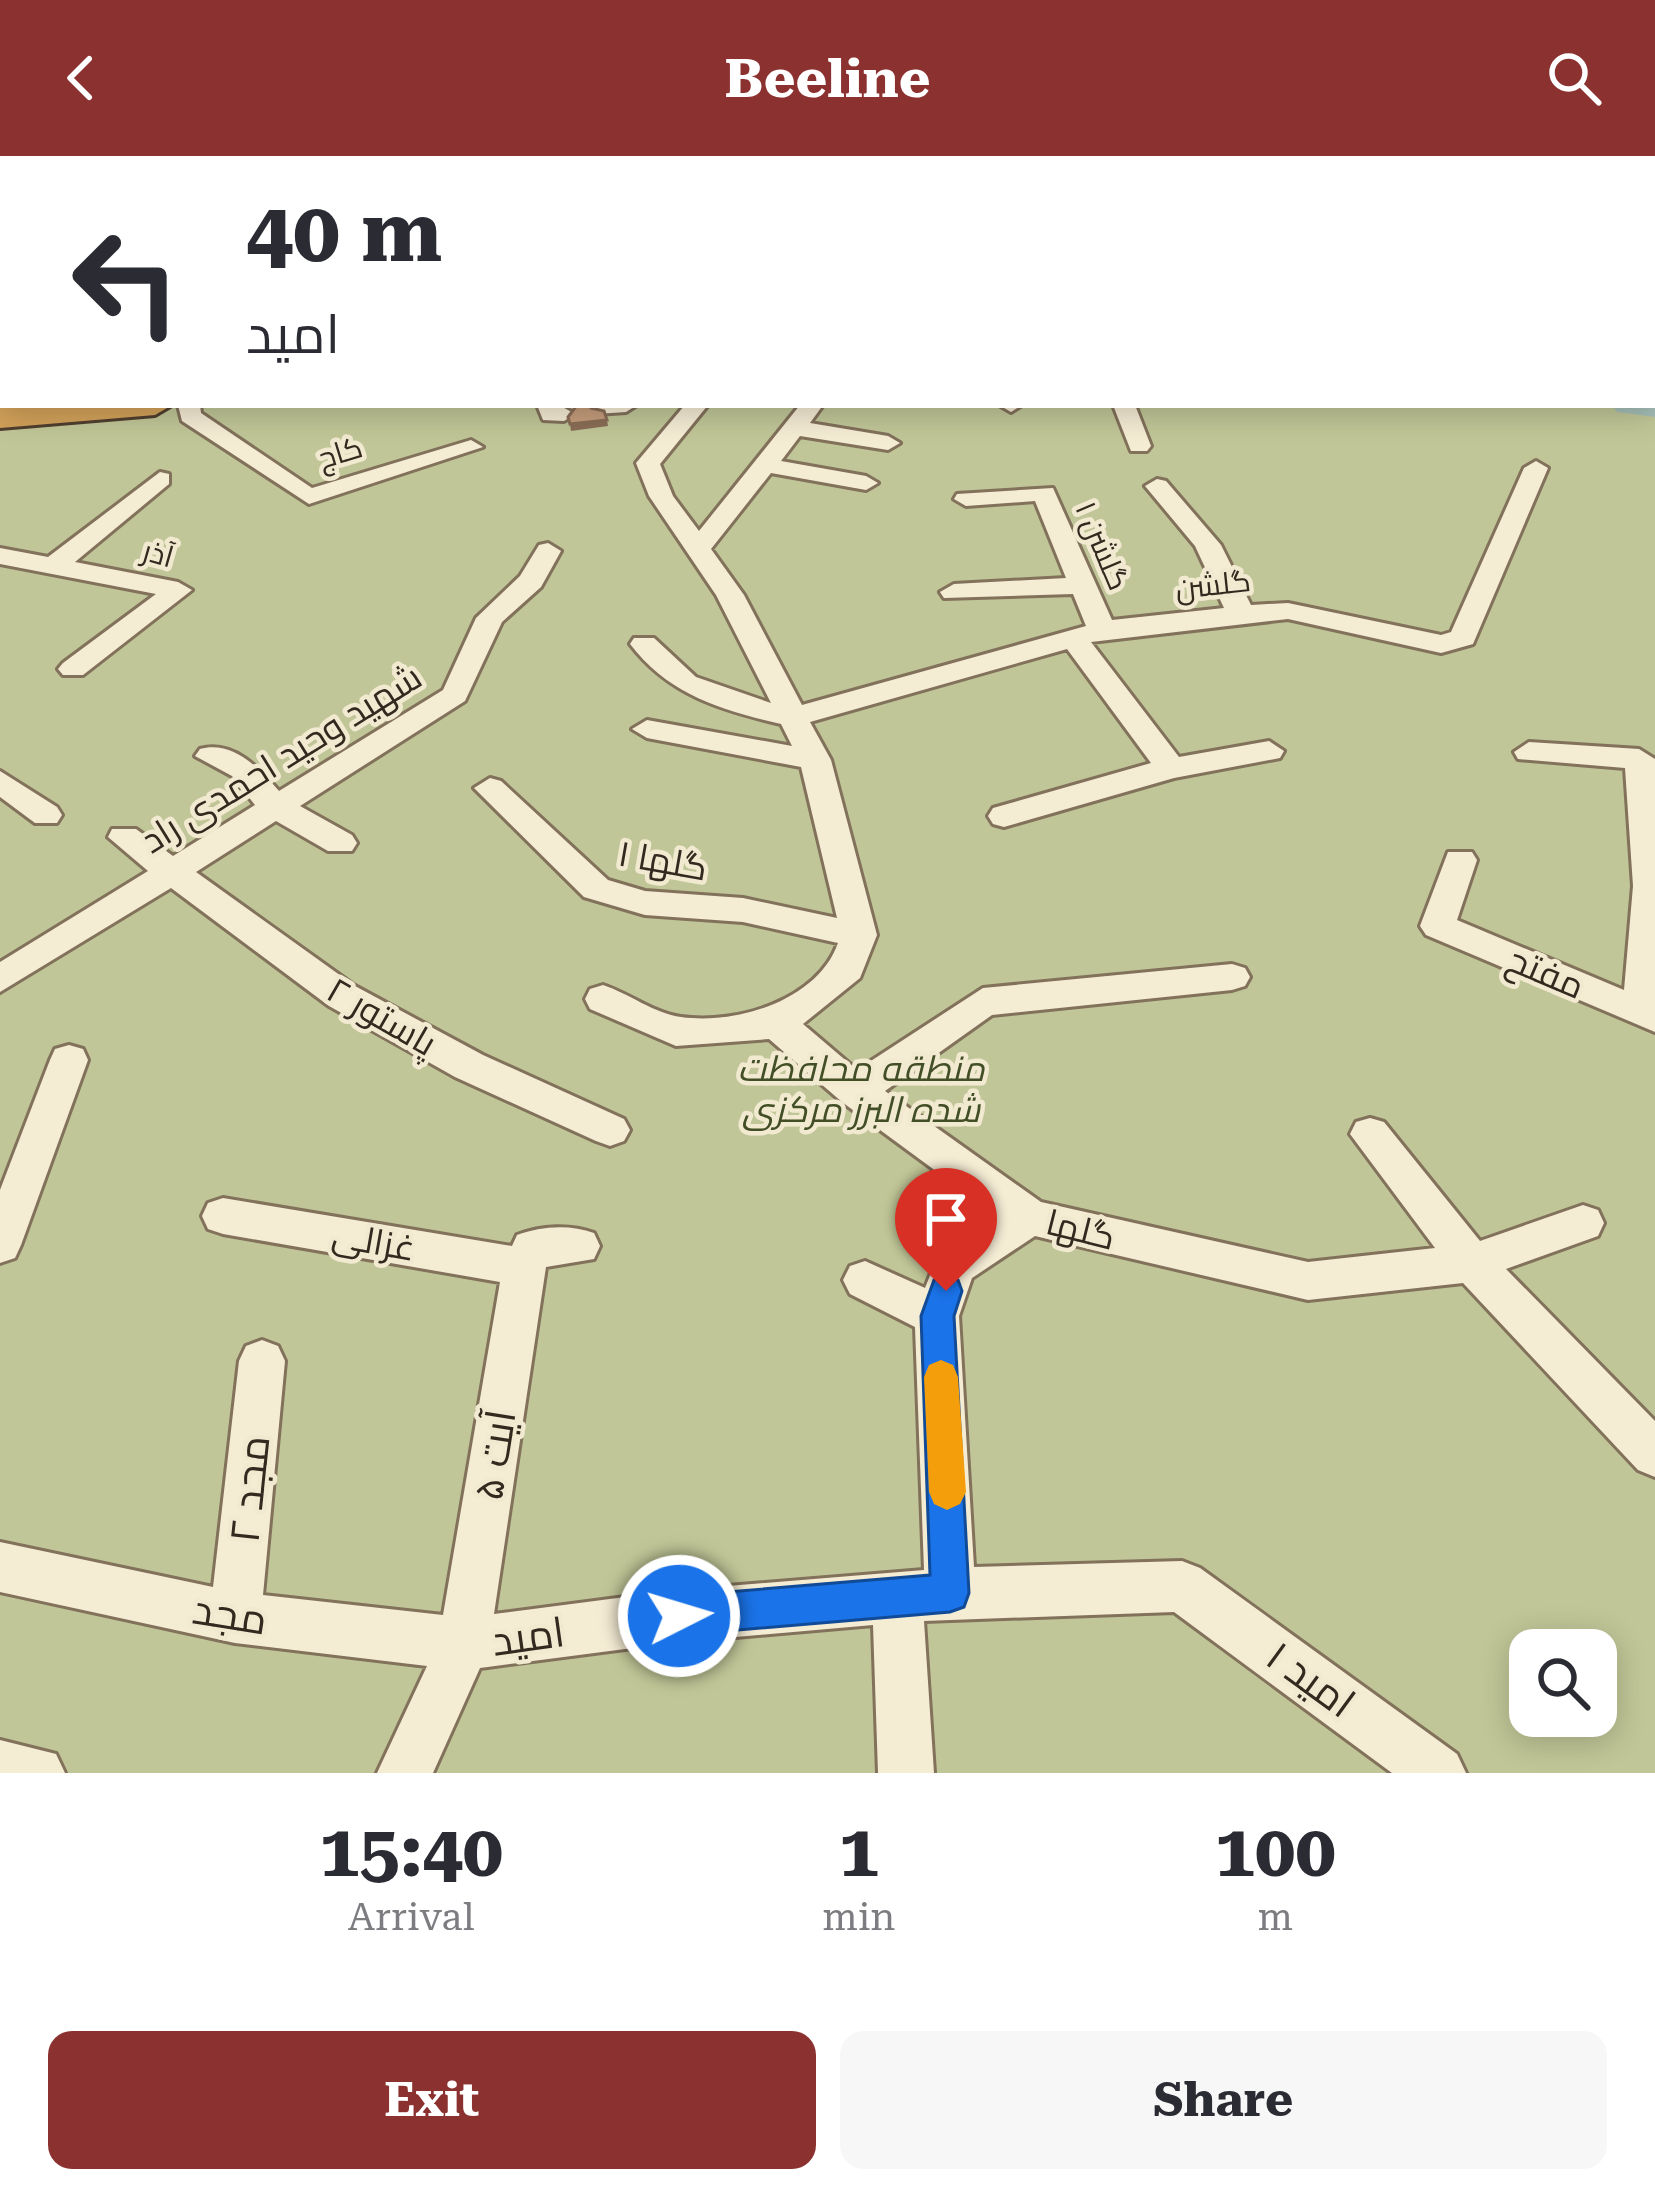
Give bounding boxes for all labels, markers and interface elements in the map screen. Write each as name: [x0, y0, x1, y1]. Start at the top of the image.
icon: back: [48, 45, 114, 111]
icon: search: [1541, 45, 1607, 111]
text: Beeline: [724, 47, 931, 110]
text: 40 m: [246, 183, 442, 281]
icon: left: [48, 204, 204, 360]
text: امید: [246, 303, 340, 366]
street label: کاج: [313, 429, 367, 479]
street label: گلشن ۱: [1067, 496, 1137, 596]
street label: آذر: [137, 532, 178, 575]
street label: گلشن: [1173, 563, 1253, 607]
street label: شهید وحید احمدی راد: [134, 656, 429, 862]
street label: گلها ۱: [615, 832, 711, 889]
street label: مفتح: [1500, 938, 1590, 1011]
street label: پاستور ۲: [318, 969, 444, 1067]
park label: منطقه محافظت شده البرز مرکزی: [737, 1048, 986, 1131]
pin: [895, 1168, 997, 1291]
icon: arrive: [913, 1186, 979, 1252]
street label: گلها: [1042, 1201, 1120, 1259]
street label: غزالی: [329, 1214, 419, 1270]
street label: آیت ۵: [463, 1407, 526, 1504]
street label: مجد ۲: [220, 1433, 279, 1545]
position arrow: [616, 1553, 742, 1679]
street label: مجد: [189, 1584, 271, 1645]
street label: امید: [488, 1607, 568, 1666]
map controls: [1509, 1629, 1617, 1737]
button: search: [1509, 1629, 1617, 1737]
street label: امید ۱: [1257, 1631, 1364, 1728]
text: 15:40: [319, 1809, 503, 1894]
text: 1: [839, 1809, 879, 1894]
text: 100: [1215, 1809, 1336, 1894]
text: Arrival: [348, 1894, 475, 1940]
text: min: [822, 1894, 896, 1940]
text: m: [1257, 1894, 1293, 1940]
button: Exit: [48, 2031, 816, 2169]
button: Share: [840, 2031, 1607, 2169]

